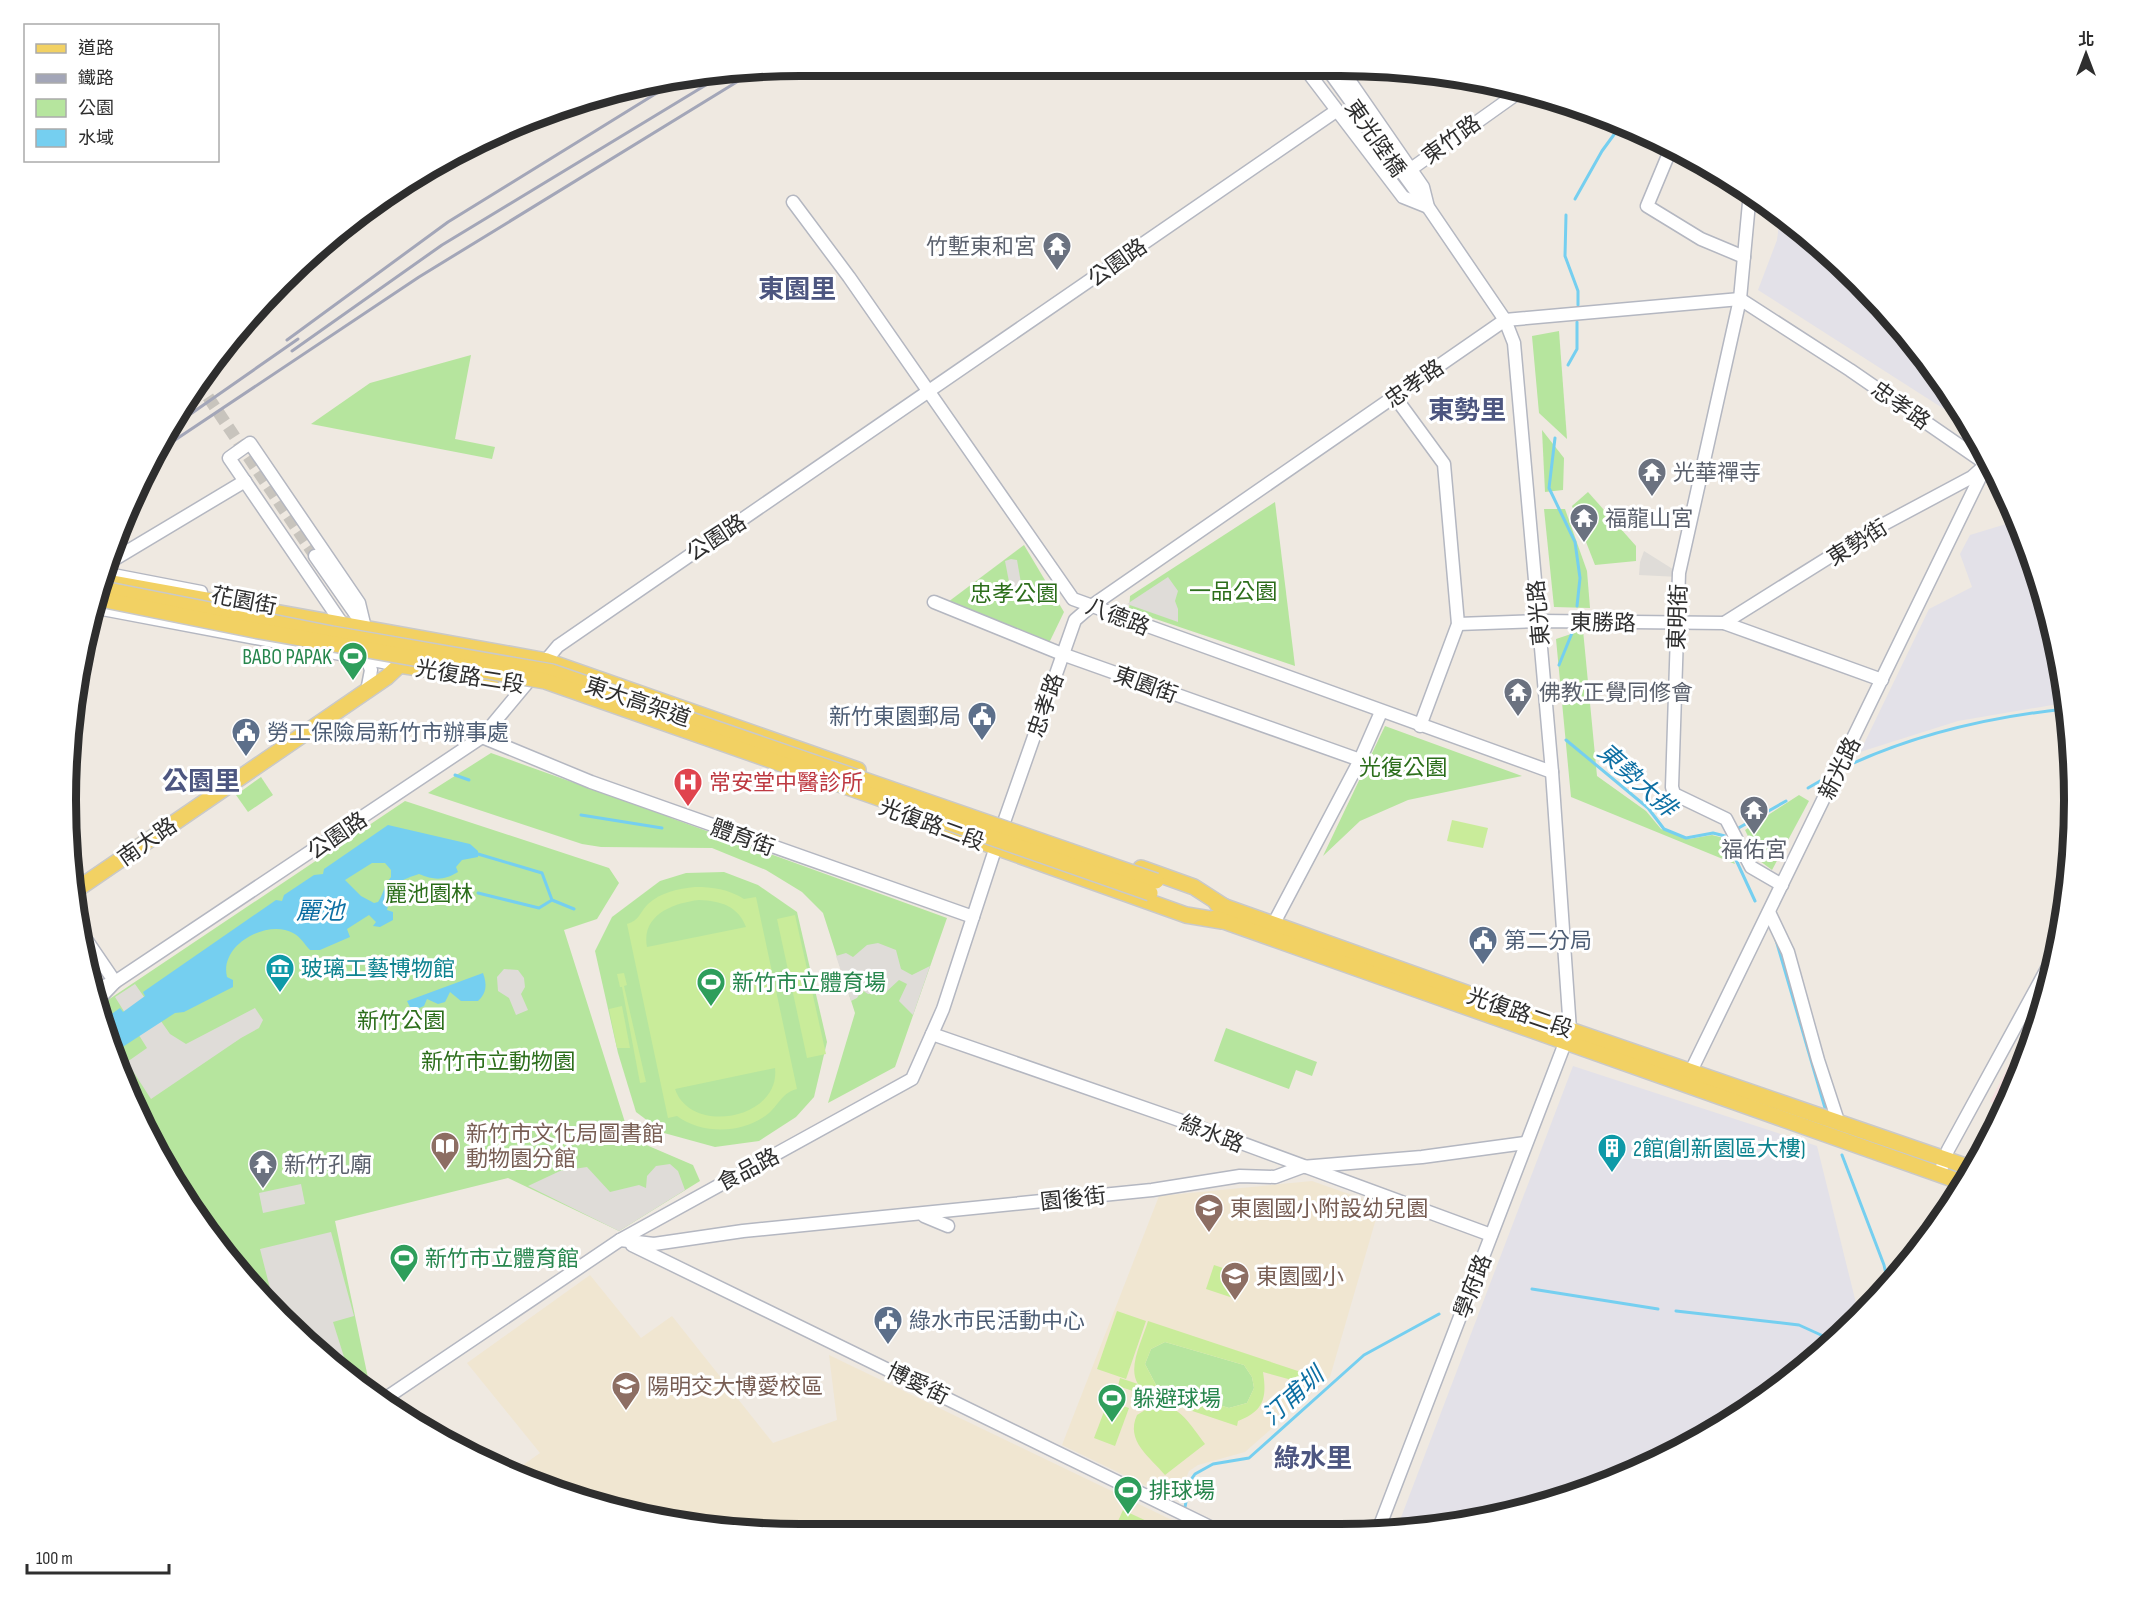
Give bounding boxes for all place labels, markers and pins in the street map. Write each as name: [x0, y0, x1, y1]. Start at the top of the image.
temple icon: 竹塹東和宮: [1041, 230, 1073, 272]
place label: 竹塹東和宮: [926, 234, 1036, 261]
temple icon: 光華禪寺: [1636, 456, 1668, 498]
place label: 光華禪寺: [1673, 460, 1761, 487]
temple icon: 福龍山宮: [1568, 502, 1600, 544]
place label: 福龍山宮: [1605, 506, 1693, 533]
sports icon: BABO PAPAK: [337, 640, 369, 682]
place label: BABO PAPAK: [242, 644, 332, 671]
temple icon: 佛教正覺同修會: [1502, 676, 1534, 718]
place label: 佛教正覺同修會: [1539, 680, 1693, 707]
public building icon: 新竹東園郵局: [966, 700, 998, 742]
place label: 新竹東園郵局: [829, 704, 961, 731]
public building icon: 勞工保險局新竹市辦事處: [230, 716, 262, 758]
place label: 勞工保險局新竹市辦事處: [267, 720, 509, 747]
hospital icon: 常安堂中醫診所: [672, 766, 704, 808]
place label: 常安堂中醫診所: [709, 770, 863, 797]
temple icon: 福佑宮: [1738, 794, 1770, 836]
place label: 福佑宮: [1721, 837, 1787, 864]
public building icon: 第二分局: [1467, 924, 1499, 966]
place label: 第二分局: [1504, 928, 1592, 955]
museum icon: 玻璃工藝博物館: [264, 952, 296, 994]
place label: 玻璃工藝博物館: [301, 956, 455, 983]
sports icon: 新竹市立體育場: [695, 966, 727, 1008]
place label: 新竹市立體育場: [732, 970, 886, 997]
place label: 新竹市文化局圖書館 動物園分館: [466, 1121, 664, 1173]
library icon: 新竹市文化局圖書館 動物園分館: [429, 1130, 461, 1172]
building icon: 2館(創新園區大樓): [1596, 1132, 1628, 1174]
place label: 2館(創新園區大樓): [1633, 1136, 1806, 1163]
temple icon: 新竹孔廟: [247, 1148, 279, 1190]
place label: 新竹孔廟: [284, 1152, 372, 1179]
school or university icon: 東園國小附設幼兒園: [1193, 1192, 1225, 1234]
place label: 東園國小附設幼兒園: [1230, 1196, 1428, 1223]
sports icon: 新竹市立體育館: [388, 1242, 420, 1284]
place label: 新竹市立體育館: [425, 1246, 579, 1273]
school or university icon: 東園國小: [1219, 1260, 1251, 1302]
place label: 東園國小: [1256, 1264, 1344, 1291]
public building icon: 綠水市民活動中心: [872, 1304, 904, 1346]
place label: 綠水市民活動中心: [909, 1308, 1085, 1335]
school or university icon: 陽明交大博愛校區: [610, 1370, 642, 1412]
place label: 陽明交大博愛校區: [647, 1374, 823, 1401]
sports icon: 躲避球場: [1096, 1382, 1128, 1424]
place label: 躲避球場: [1133, 1386, 1221, 1413]
sports icon: 排球場: [1112, 1474, 1144, 1516]
place label: 排球場: [1149, 1478, 1215, 1505]

